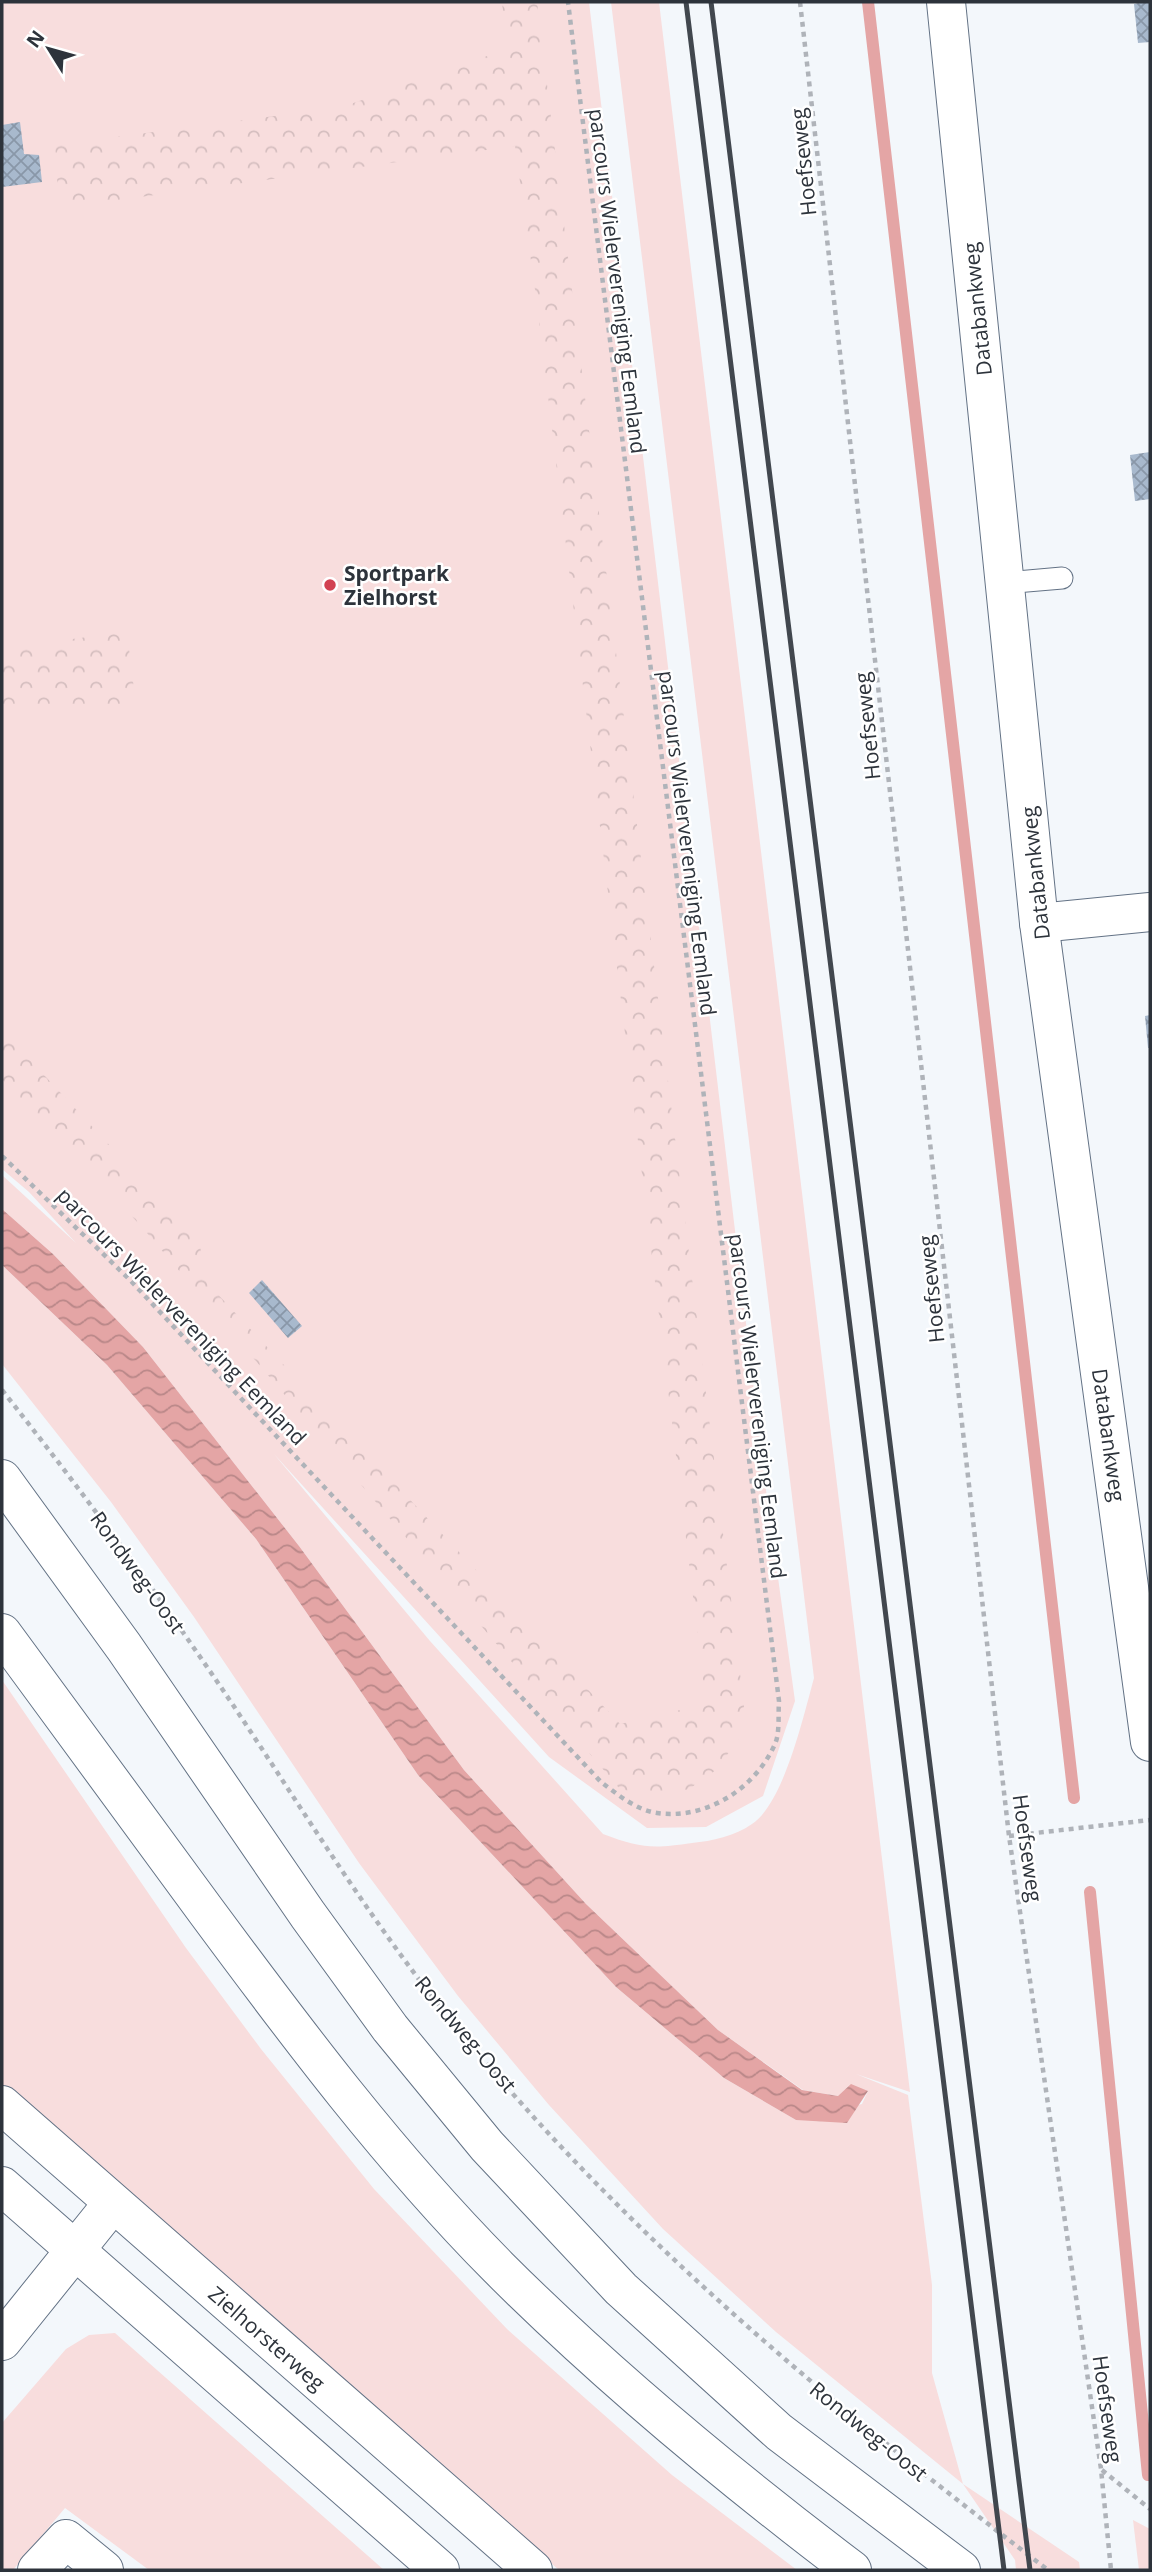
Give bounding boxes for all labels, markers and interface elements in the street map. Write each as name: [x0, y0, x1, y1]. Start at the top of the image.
north arrow: [14, 14, 84, 84]
text: N: [20, 25, 50, 53]
street label: parcours Wielervereniging Eemland: [583, 107, 653, 455]
street label: Hoefseweg: [783, 107, 823, 217]
street label: Databankweg: [956, 241, 998, 377]
place label: Sportpark Zielhorst: [344, 559, 450, 611]
marker: Sportpark Zielhorst: [322, 577, 338, 593]
street label: parcours Wielervereniging Eemland: [653, 669, 723, 1017]
street label: Hoefseweg: [847, 671, 887, 781]
street label: Databankweg: [1014, 805, 1056, 941]
street label: parcours Wielervereniging Eemland: [51, 1181, 313, 1451]
street label: parcours Wielervereniging Eemland: [723, 1232, 793, 1580]
street label: Hoefseweg: [911, 1234, 951, 1344]
street label: Databankweg: [1086, 1367, 1132, 1503]
street label: Rondweg-Oost: [84, 1506, 192, 1638]
street label: Hoefseweg: [1007, 1792, 1049, 1904]
street label: Rondweg-Oost: [409, 1970, 523, 2098]
street label: Zielhorsterweg: [203, 2280, 331, 2396]
street label: Hoefseweg: [1087, 2353, 1129, 2465]
street label: Rondweg-Oost: [804, 2375, 934, 2487]

